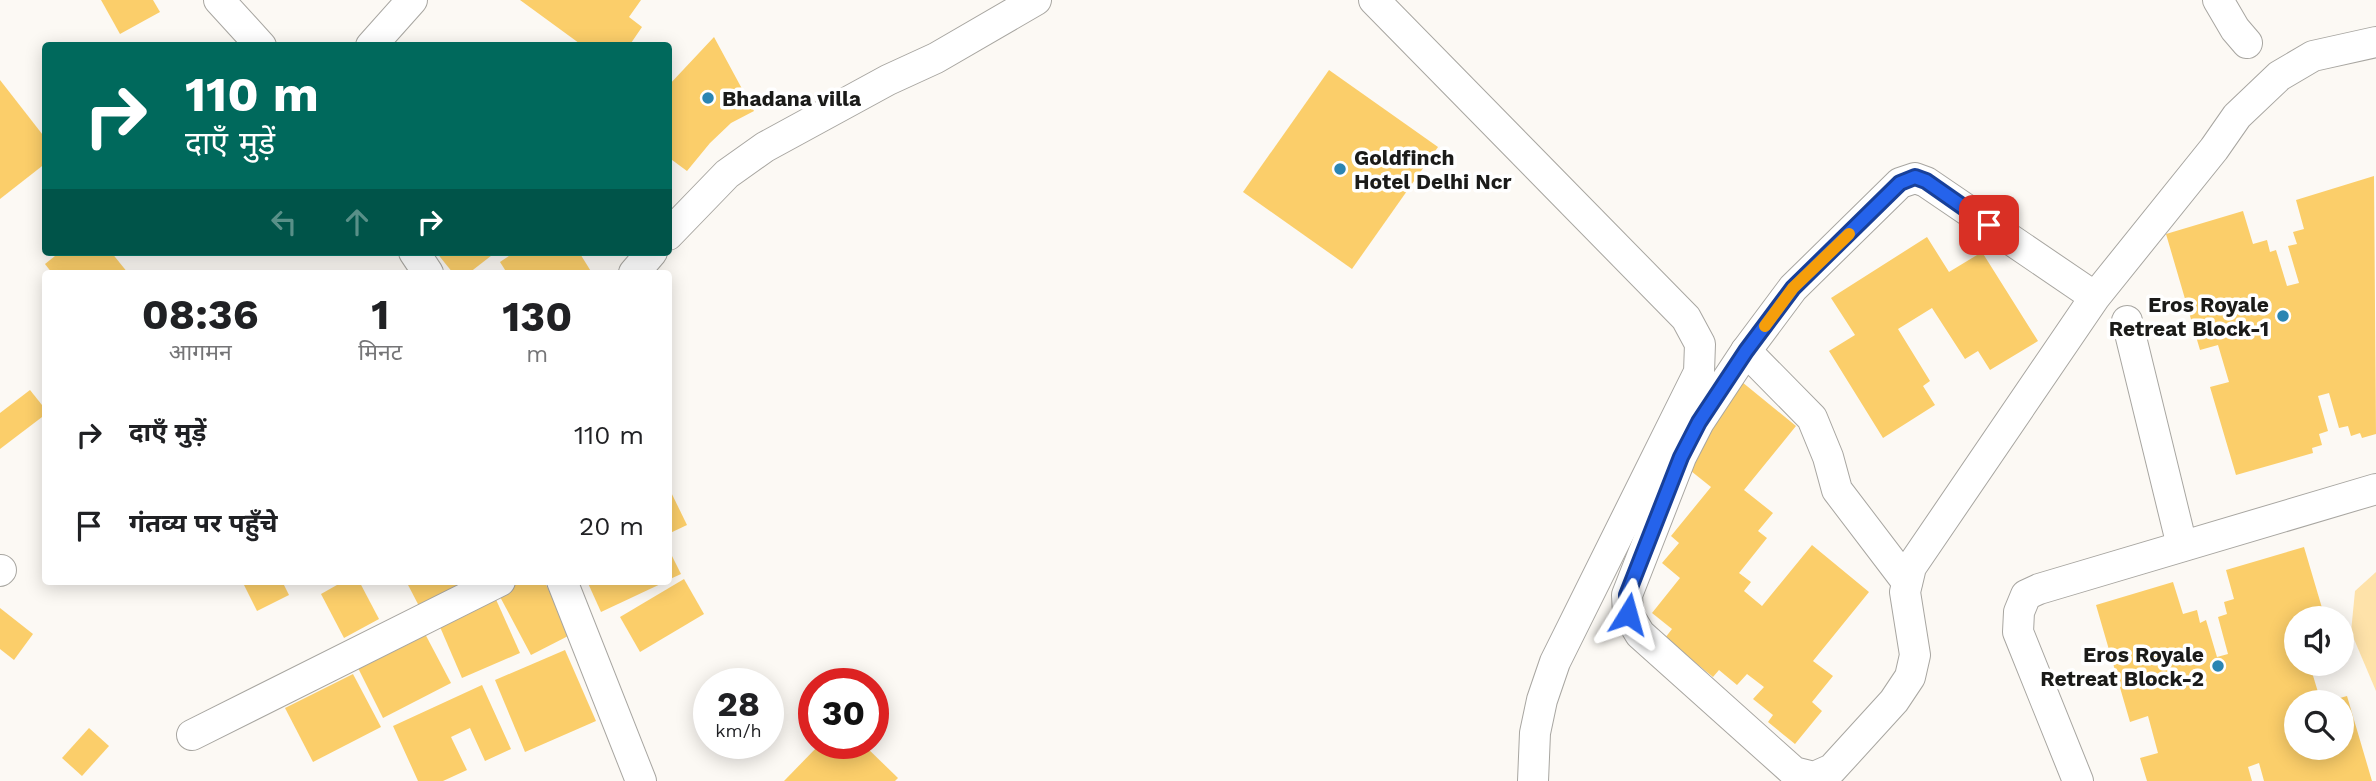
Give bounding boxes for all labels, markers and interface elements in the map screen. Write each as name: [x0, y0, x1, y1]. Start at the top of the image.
text: 110 m: [185, 65, 319, 123]
icon: right: [70, 70, 161, 161]
place label: Bhadana villa: [722, 86, 862, 111]
marker: Bhadana villa: [700, 90, 716, 106]
text: दाएँ मुड़ें: [185, 124, 275, 162]
place label: Goldfinch Hotel Delhi Ncr: [1354, 145, 1512, 194]
marker: Goldfinch Hotel Delhi Ncr: [1332, 161, 1348, 177]
pin: [1959, 195, 2019, 255]
icon: left: [265, 203, 303, 241]
icon: ahead: [338, 203, 376, 241]
icon: right: [411, 203, 449, 241]
icon: arrive: [1970, 206, 2008, 244]
text: 08:36: [142, 290, 259, 339]
text: 1: [371, 290, 389, 339]
text: 130: [502, 292, 572, 341]
place label: Eros Royale Retreat Block-1: [2109, 292, 2269, 341]
marker: Eros Royale Retreat Block-1: [2275, 308, 2291, 324]
text: आगमन: [169, 339, 232, 366]
text: मिनट: [358, 339, 402, 366]
text: m: [526, 341, 548, 368]
icon: right: [70, 416, 108, 454]
text: दाएँ मुड़ें: [129, 417, 206, 447]
text: 110 m: [574, 420, 644, 450]
icon: arrive: [70, 507, 108, 545]
text: गंतव्य पर पहुँचे: [129, 508, 278, 538]
text: 20 m: [579, 511, 644, 541]
position arrow: [1591, 577, 1665, 651]
map controls: [2284, 606, 2354, 760]
button: sound: [2284, 606, 2354, 676]
place label: Eros Royale Retreat Block-2: [2040, 642, 2204, 691]
marker: Eros Royale Retreat Block-2: [2210, 658, 2226, 674]
speed limit sign: 30: [798, 668, 889, 759]
text: 28: [717, 683, 760, 725]
button: search: [2284, 690, 2354, 760]
text: km/h: [715, 720, 762, 741]

